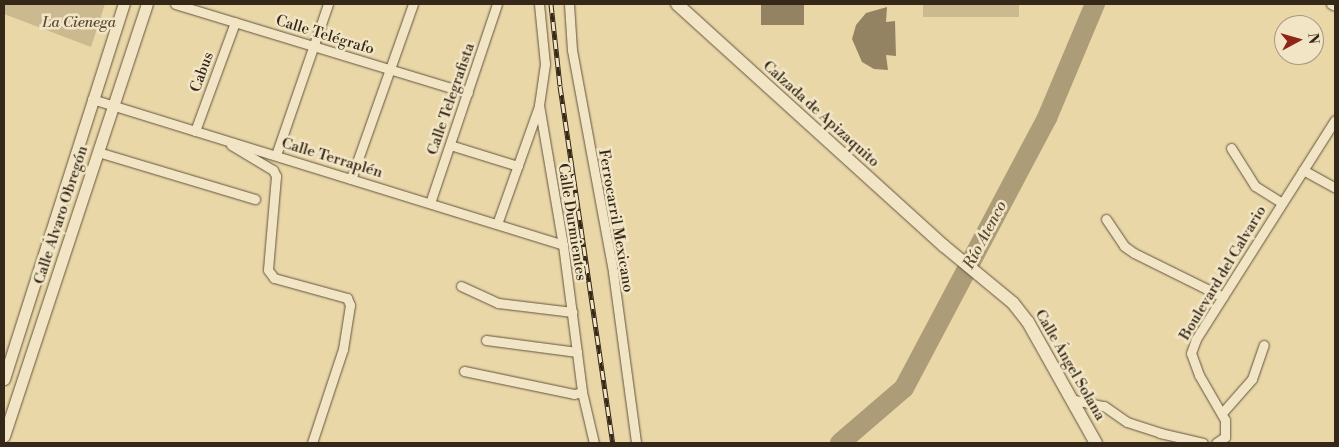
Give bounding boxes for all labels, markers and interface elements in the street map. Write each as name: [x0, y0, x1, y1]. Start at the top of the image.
street label: Calle Telégrafo: [274, 11, 376, 59]
park label: La Cienega: [42, 14, 116, 32]
north arrow: [1274, 15, 1324, 65]
text: N: [1303, 32, 1322, 45]
street label: Calle Telegrafista: [423, 41, 479, 157]
street label: Cabus: [186, 49, 218, 95]
street label: Calzada de Apizaquito: [759, 57, 883, 171]
street label: Calle Terraplén: [279, 134, 385, 182]
street label: Calle Álvaro Obregón: [30, 144, 92, 286]
street label: Ferrocarril Mexicano: [595, 148, 637, 294]
street label: Calle Durmientes: [554, 162, 590, 282]
water label: Río Atenco: [959, 198, 1011, 272]
street label: Boulevard del Calvario: [1176, 202, 1270, 344]
street label: Calle Ángel Solana: [1031, 306, 1109, 424]

